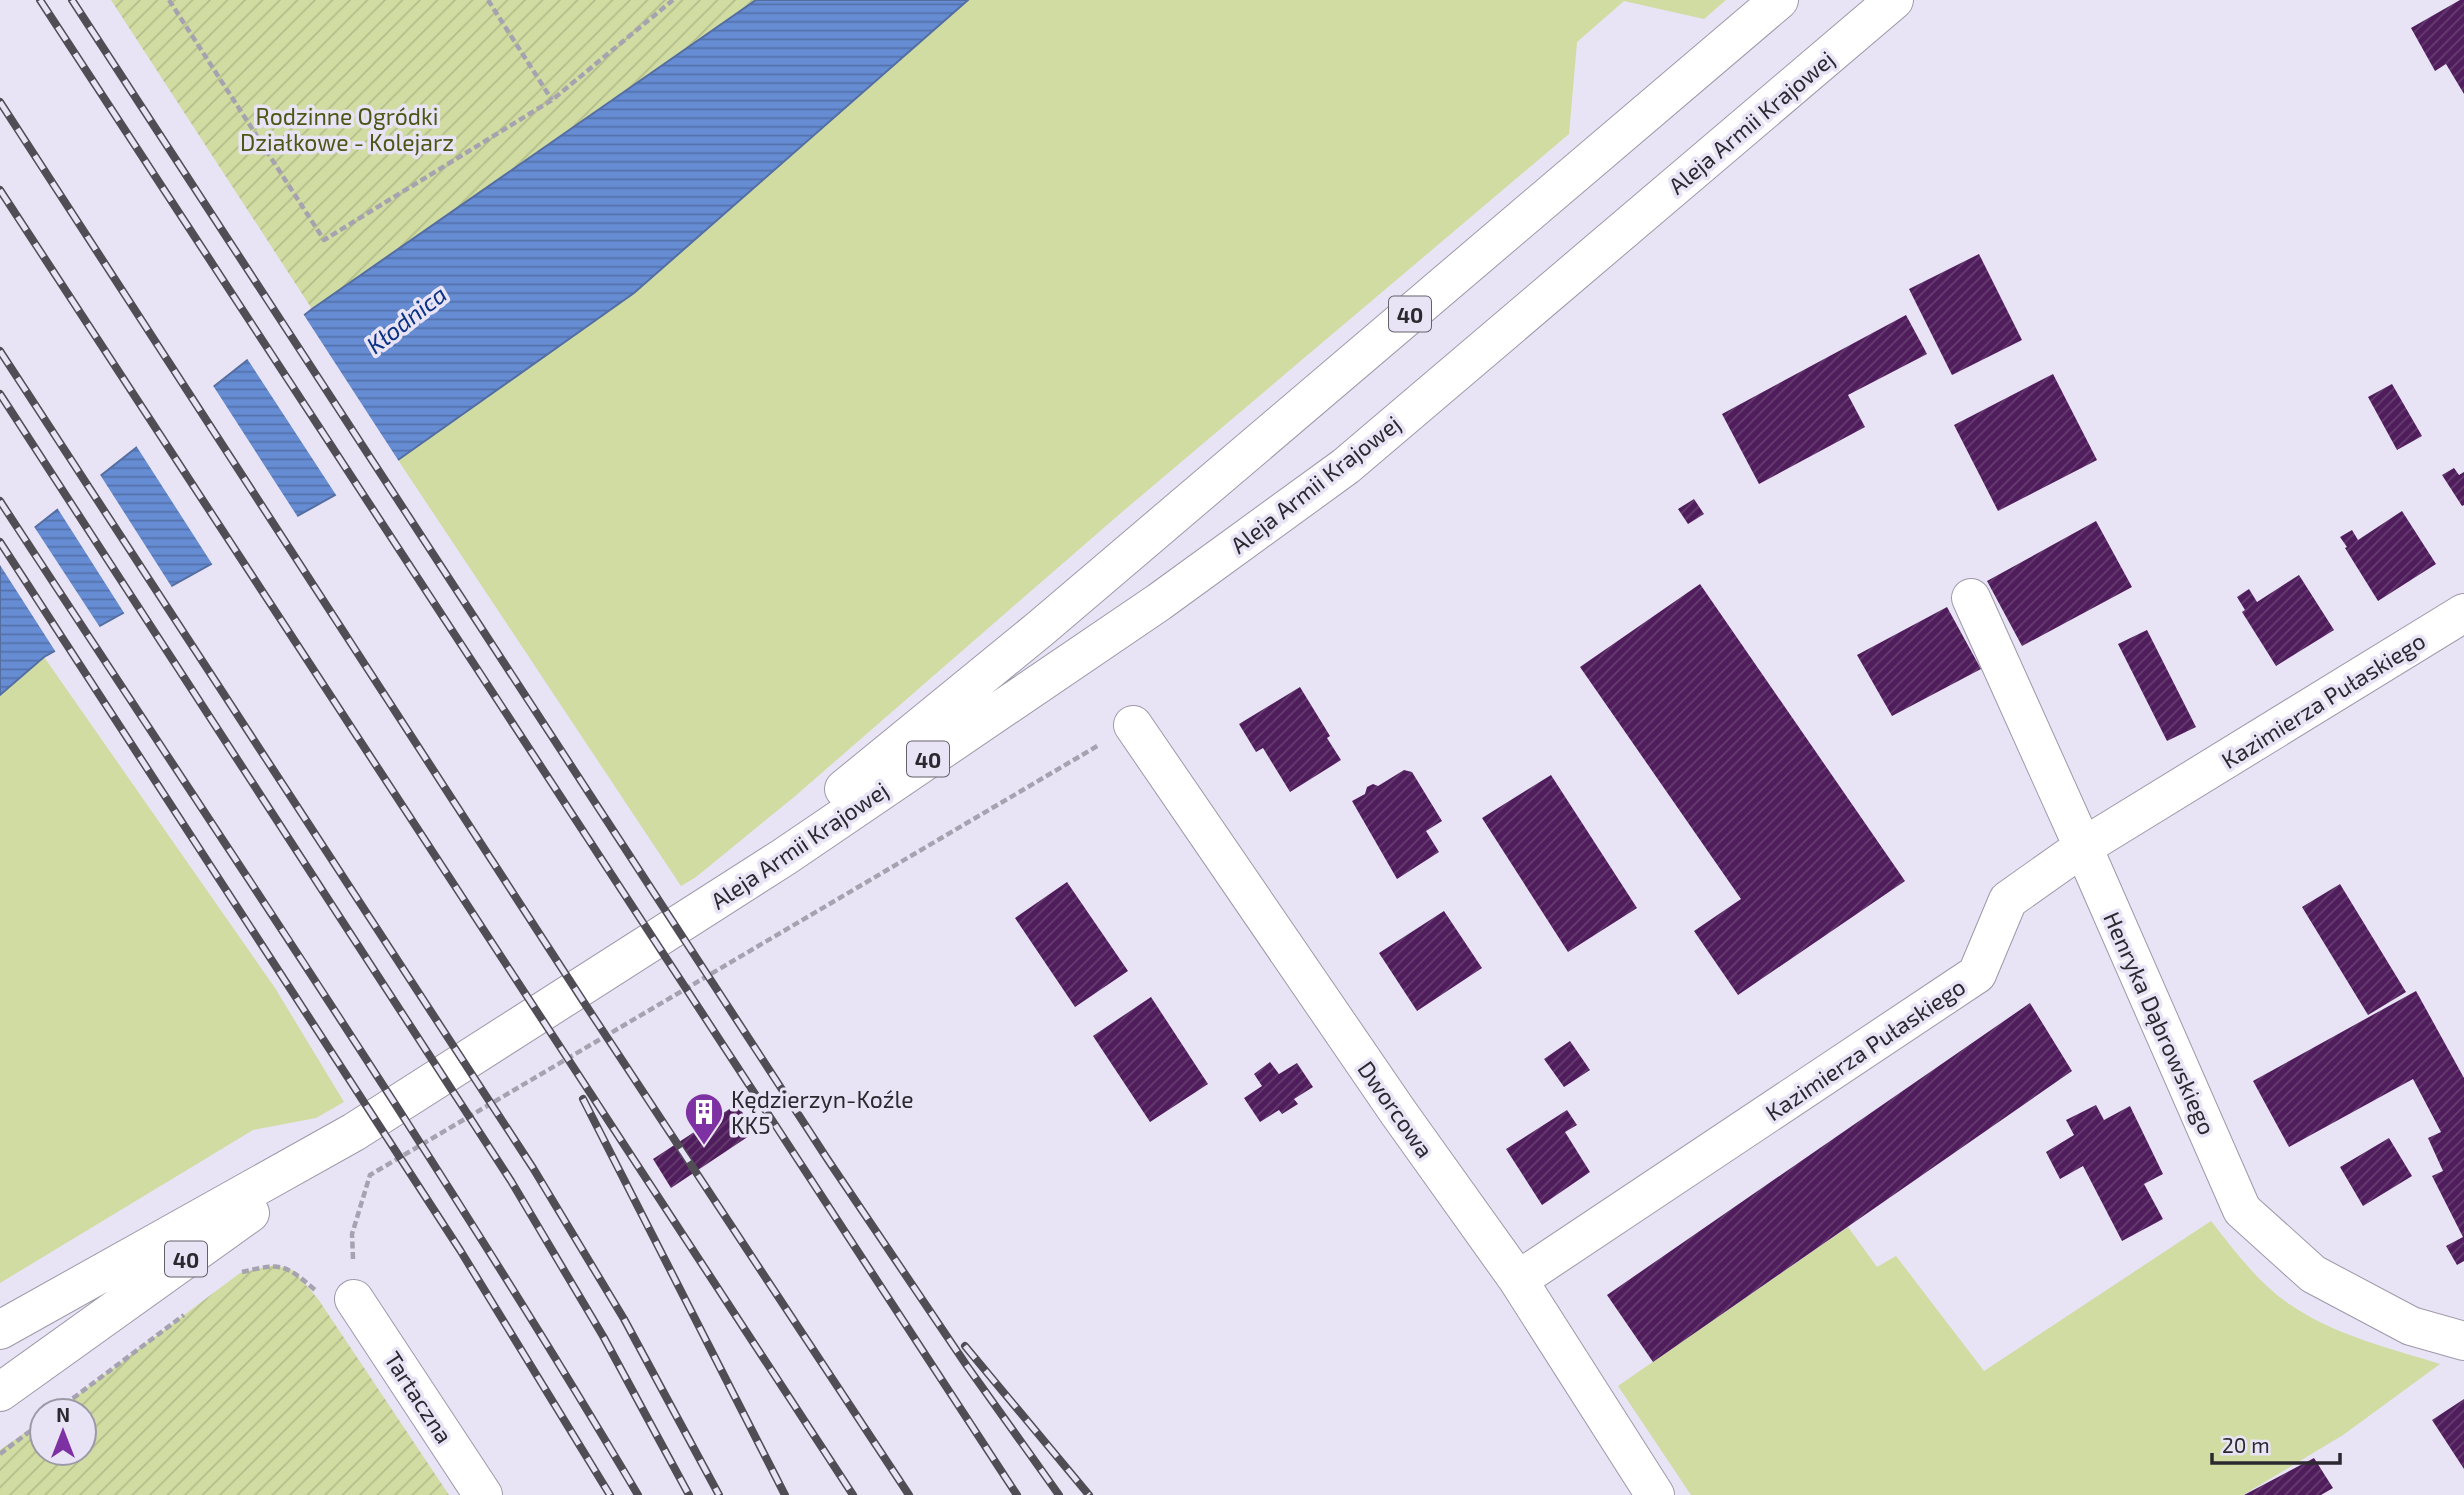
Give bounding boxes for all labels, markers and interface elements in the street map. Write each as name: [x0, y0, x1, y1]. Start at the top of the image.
street label: Aleja Armii Krajowej: [1662, 44, 1840, 200]
park label: Rodzinne Ogródki Działkowe - Kolejarz: [240, 102, 454, 156]
water label: Kłodnica: [360, 279, 452, 359]
road number: 40: [1389, 296, 1431, 332]
street label: Aleja Armii Krajowej: [1224, 409, 1406, 559]
street label: Kazimierza Pułaskiego: [2216, 626, 2430, 774]
road number: 40: [907, 742, 949, 776]
street label: Aleja Armii Krajowej: [705, 775, 893, 915]
street label: Henryka Dąbrowskiego: [2098, 907, 2222, 1139]
street label: Kazimierza Pułaskiego: [1760, 972, 1970, 1126]
street label: Dworcowa: [1352, 1055, 1440, 1163]
place label: Kędzierzyn-Koźle KK5: [731, 1085, 914, 1139]
building icon: Kędzierzyn-Koźle KK5: [683, 1091, 725, 1146]
road number: 40: [165, 1242, 207, 1276]
street label: Tartaczna: [379, 1346, 459, 1448]
north arrow: [28, 1397, 98, 1467]
text: N: [56, 1403, 70, 1426]
scale bar: [2212, 1422, 2340, 1466]
text: 20 m: [2222, 1432, 2270, 1457]

